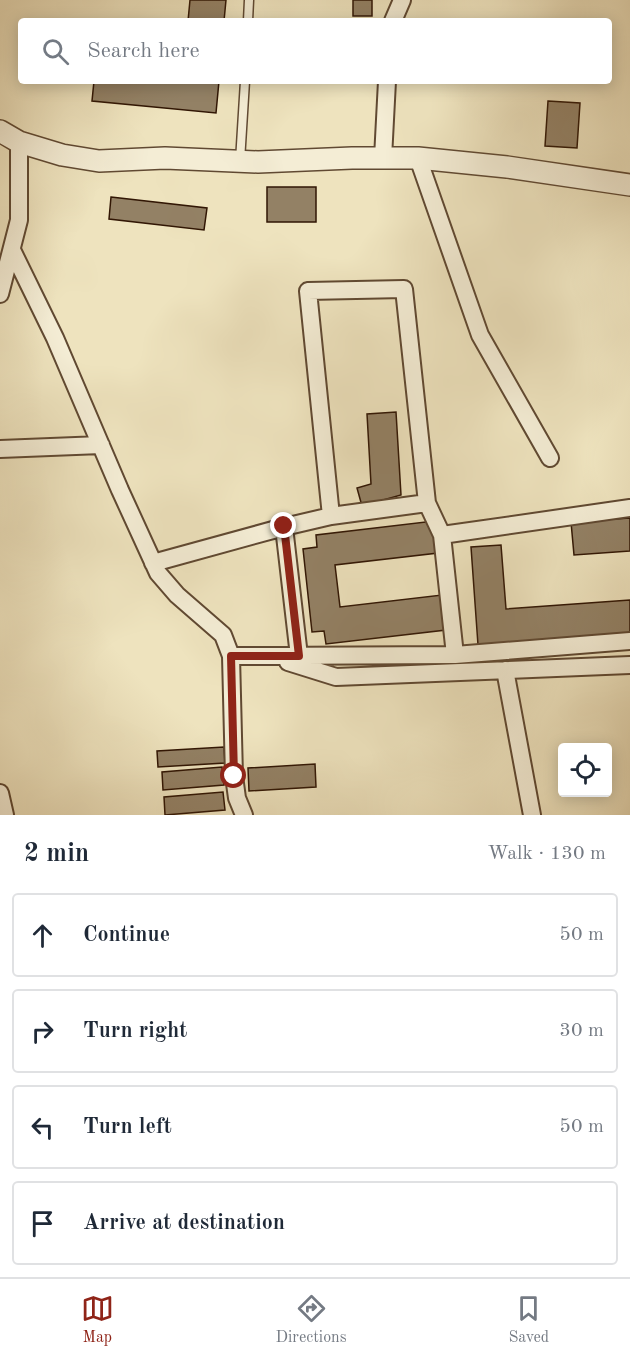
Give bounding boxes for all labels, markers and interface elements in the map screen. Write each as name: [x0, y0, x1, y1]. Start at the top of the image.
search box: [18, 18, 612, 84]
icon: search: [39, 35, 72, 68]
text: Search here: [87, 40, 200, 62]
route end: [270, 512, 296, 538]
map controls: [558, 743, 612, 797]
button: locate: [558, 743, 612, 797]
route start: [220, 762, 246, 788]
text: 2 min: [24, 841, 89, 867]
text: Walk · 130 m: [487, 844, 606, 864]
icon: ahead: [26, 919, 59, 952]
text: Continue: [83, 924, 170, 946]
text: 50 m: [559, 925, 604, 945]
icon: right: [26, 1015, 59, 1048]
text: Turn right: [83, 1020, 187, 1042]
text: 30 m: [559, 1021, 604, 1041]
icon: left: [26, 1111, 59, 1144]
text: Turn left: [83, 1116, 172, 1138]
text: 50 m: [559, 1117, 604, 1137]
icon: arrive: [26, 1207, 59, 1240]
text: Arrive at destination: [83, 1212, 285, 1234]
tab: Map: [81, 1292, 114, 1348]
tab: Directions: [276, 1292, 347, 1348]
tab: Saved: [508, 1292, 549, 1348]

